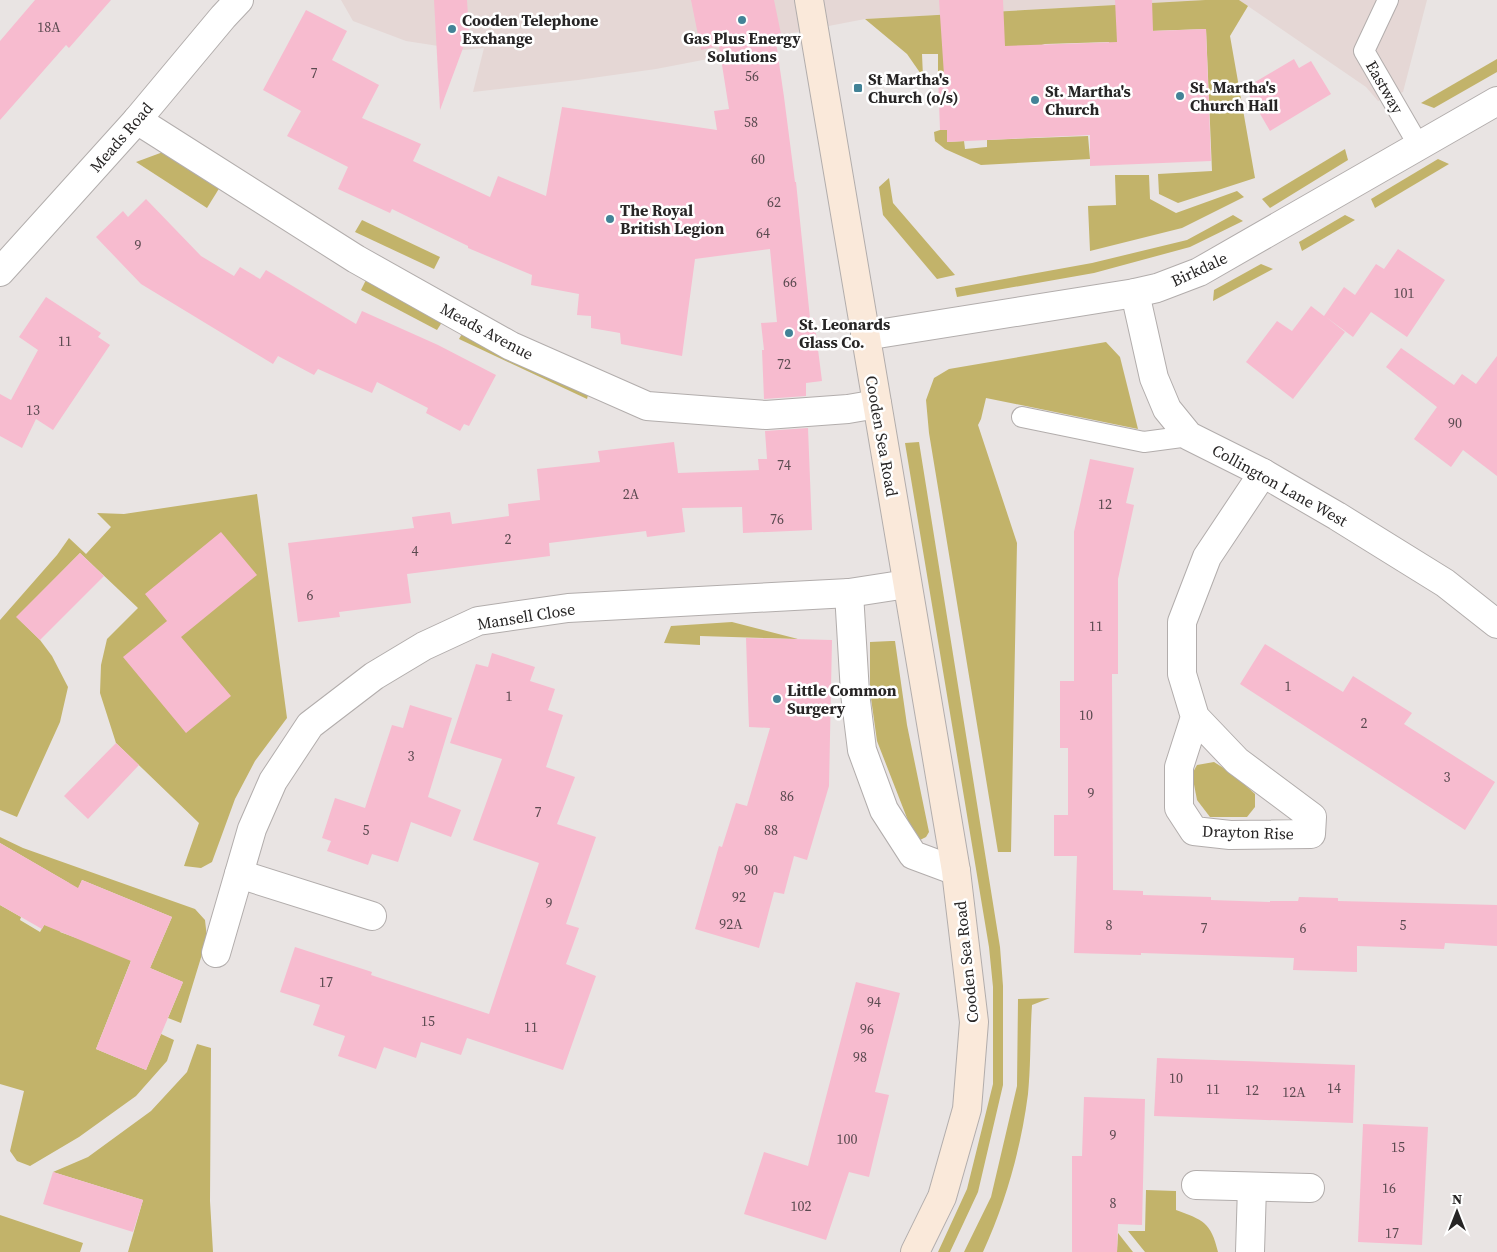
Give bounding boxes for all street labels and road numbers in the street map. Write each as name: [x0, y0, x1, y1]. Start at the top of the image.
street label: Eastway: [1361, 56, 1409, 118]
street label: Meads Road: [84, 97, 158, 177]
street label: Birkdale: [1167, 246, 1231, 292]
street label: Meads Avenue: [437, 297, 537, 365]
street label: Cooden Sea Road: [861, 374, 903, 498]
street label: Collington Lane West: [1208, 439, 1352, 532]
street label: Mansell Close: [475, 597, 577, 635]
street label: Drayton Rise: [1202, 819, 1294, 845]
street label: Cooden Sea Road: [949, 900, 983, 1024]

